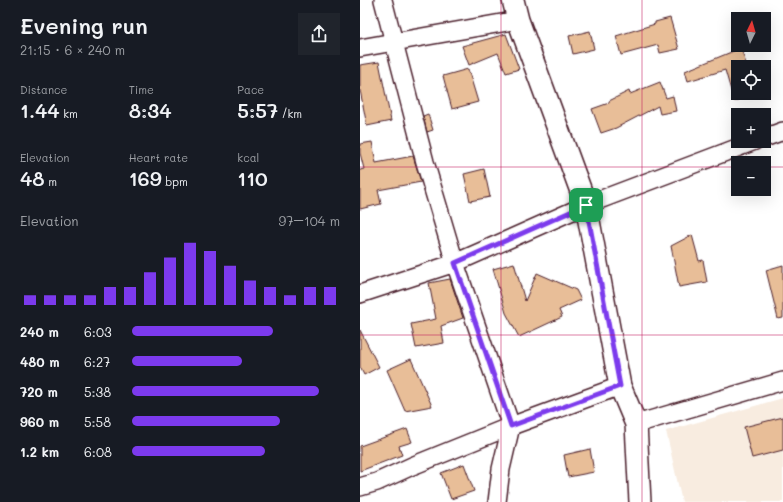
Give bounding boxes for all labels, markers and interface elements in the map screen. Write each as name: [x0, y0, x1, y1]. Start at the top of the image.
text: Evening run: [20, 11, 148, 40]
north arrow: [731, 12, 771, 52]
map controls: [731, 12, 771, 196]
button: share: [298, 13, 340, 55]
text: 21:15 · 6 × 240 m: [20, 41, 125, 58]
button: locate: [731, 60, 771, 100]
text: Distance: [20, 82, 67, 97]
text: Time: [129, 82, 154, 97]
text: Pace: [237, 82, 264, 97]
text: 1.44: [20, 97, 60, 123]
text: 8:34: [129, 97, 172, 123]
text: 5:57: [237, 97, 278, 123]
text: km: [60, 106, 78, 121]
text: /km: [278, 106, 302, 121]
button: +: [731, 108, 771, 148]
text: Elevation: [20, 150, 69, 165]
text: Heart rate: [129, 150, 188, 165]
text: kcal: [237, 150, 259, 165]
button: −: [731, 156, 771, 196]
text: 48: [20, 165, 45, 191]
text: 169: [129, 165, 162, 191]
text: 110: [237, 165, 268, 191]
text: m: [45, 174, 57, 189]
text: bpm: [162, 174, 188, 189]
pin: [569, 188, 603, 222]
icon: arrive: [575, 194, 597, 216]
text: Elevation: [20, 212, 78, 229]
text: 97–104 m: [278, 212, 340, 229]
text: 240 m: [20, 323, 59, 340]
text: 6:03: [84, 323, 112, 340]
text: 480 m: [20, 353, 60, 370]
text: 6:27: [84, 353, 110, 370]
text: 720 m: [20, 383, 58, 400]
text: 5:38: [84, 383, 111, 400]
text: 960 m: [20, 413, 59, 430]
text: 5:58: [84, 413, 111, 430]
text: 1.2 km: [20, 443, 59, 460]
text: 6:08: [84, 443, 112, 460]

